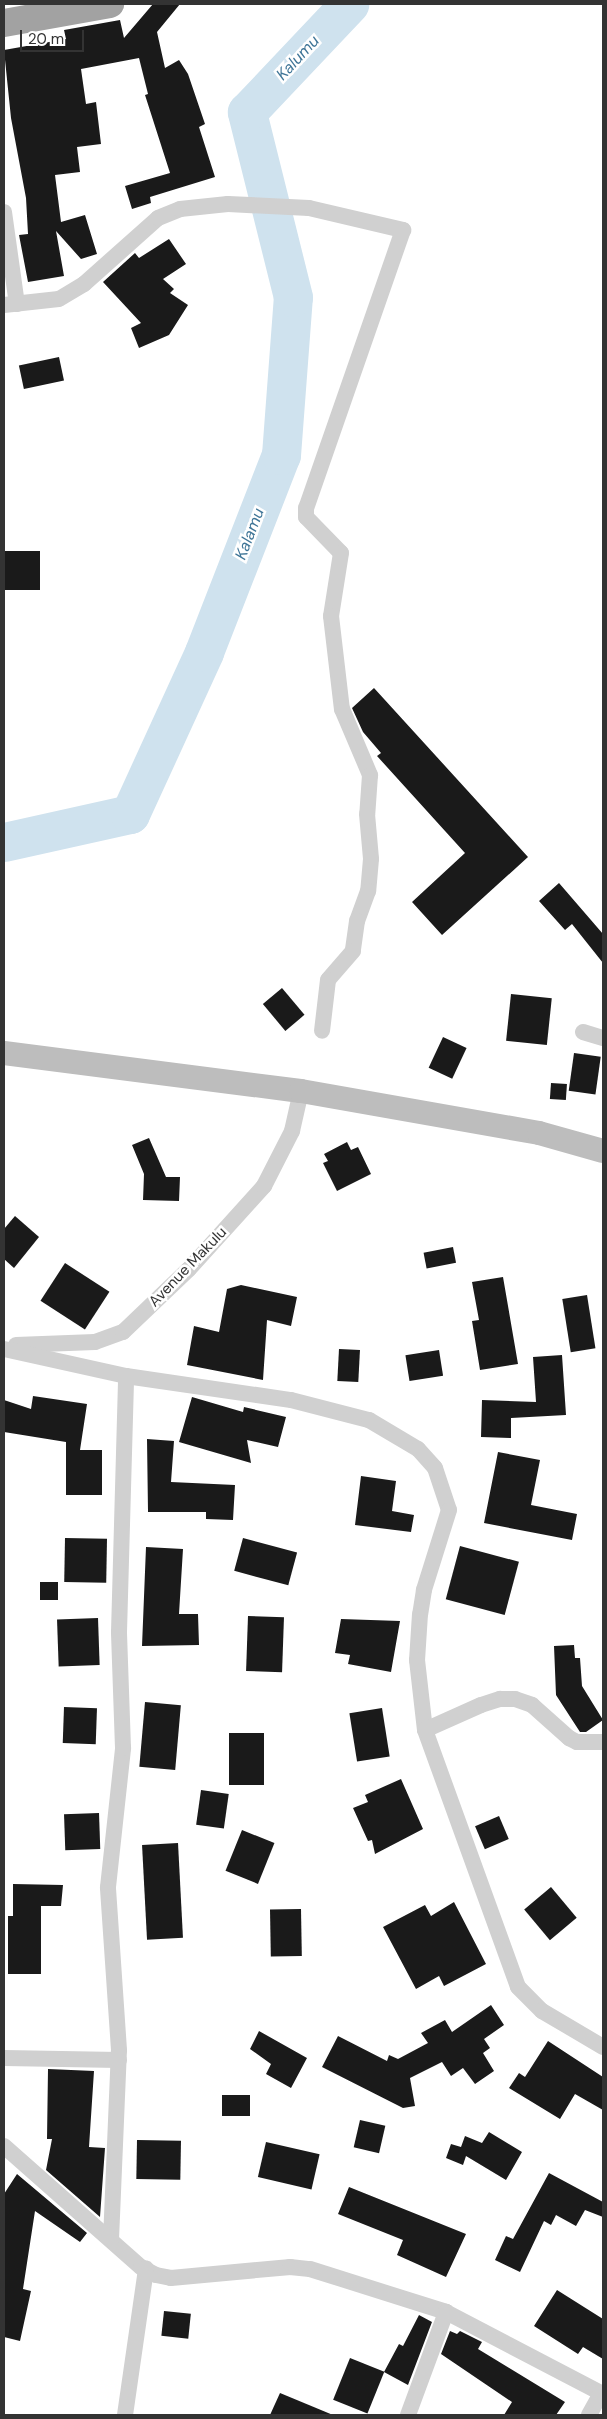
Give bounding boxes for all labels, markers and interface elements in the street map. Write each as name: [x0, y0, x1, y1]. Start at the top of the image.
scale bar: [22, 20, 86, 52]
text: 20 m: [28, 29, 64, 49]
water label: Kalumu: [273, 32, 323, 84]
water label: Kalamu: [231, 506, 269, 562]
street label: Avenue Makulu: [145, 1223, 231, 1311]

